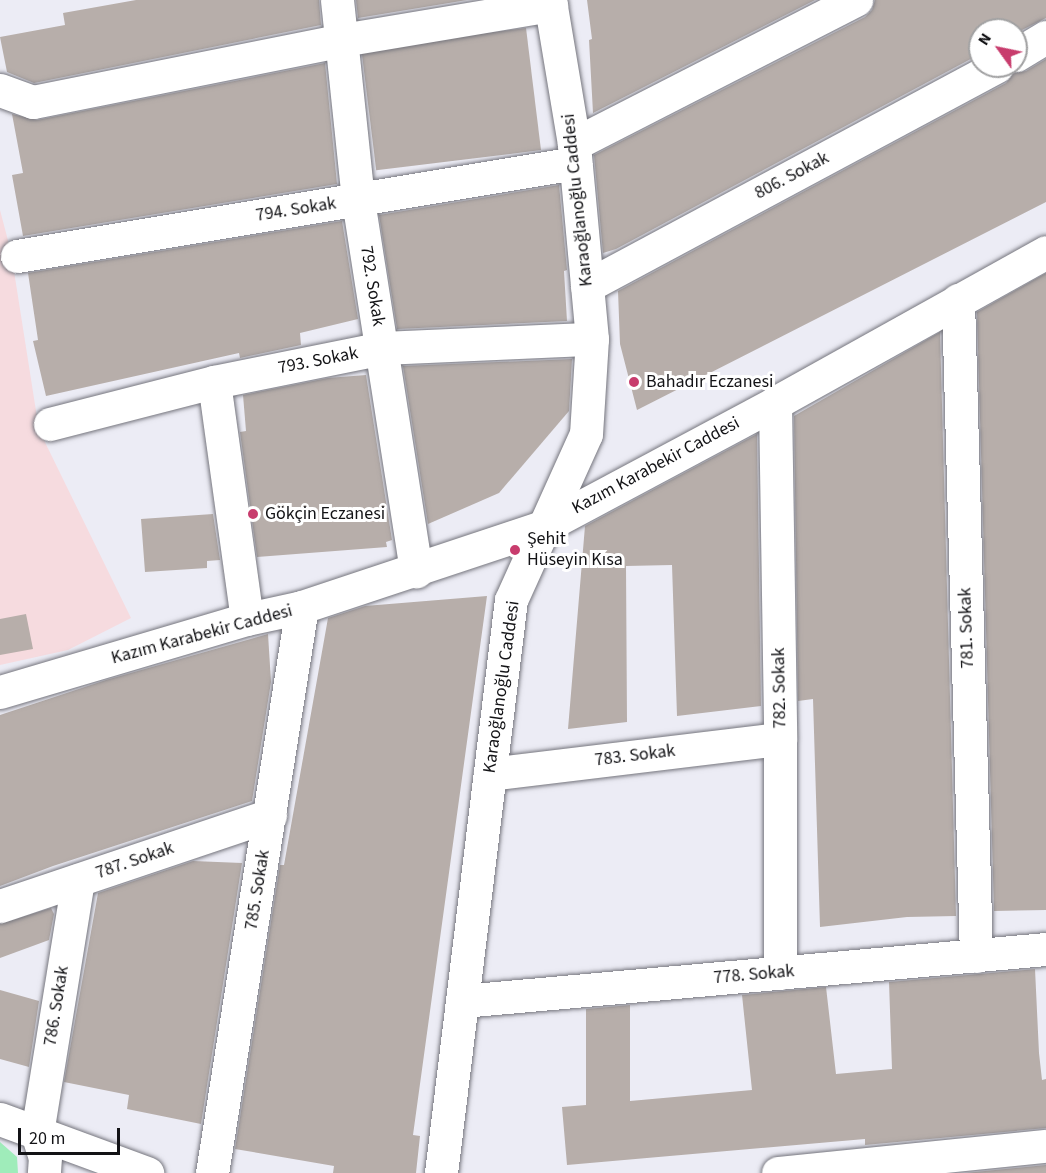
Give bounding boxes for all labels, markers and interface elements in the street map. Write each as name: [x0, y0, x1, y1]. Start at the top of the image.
north arrow: [968, 18, 1028, 78]
text: N: [972, 29, 997, 50]
street label: Karaoğlanoğlu Caddesi: [558, 112, 598, 288]
street label: 806. Sokak: [751, 147, 833, 205]
street label: 794. Sokak: [254, 193, 338, 227]
street label: 792. Sokak: [355, 244, 389, 328]
street label: 793. Sokak: [276, 343, 360, 379]
place label: Bahadır Eczanesi: [646, 371, 773, 393]
marker: Bahadır Eczanesi: [627, 375, 641, 389]
street label: Kazım Karabekir Caddesi: [568, 413, 744, 519]
place label: Gökçin Eczanesi: [265, 503, 385, 525]
marker: Gökçin Eczanesi: [246, 507, 260, 521]
place label: Şehit Hüseyin Kısa: [527, 529, 623, 572]
marker: Şehit Hüseyin Kısa: [508, 543, 522, 557]
street label: 781. Sokak: [955, 587, 979, 669]
street label: Karaoğlanoğlu Caddesi: [479, 599, 525, 775]
street label: Kazım Karabekir Caddesi: [109, 600, 295, 670]
street label: 782. Sokak: [768, 647, 792, 729]
street label: 783. Sokak: [593, 740, 677, 772]
street label: 787. Sokak: [93, 838, 177, 884]
street label: 785. Sokak: [241, 848, 275, 932]
street label: 778. Sokak: [713, 961, 795, 989]
street label: 786. Sokak: [40, 964, 74, 1048]
scale bar: [21, 1116, 123, 1154]
text: 20 m: [29, 1126, 65, 1151]

